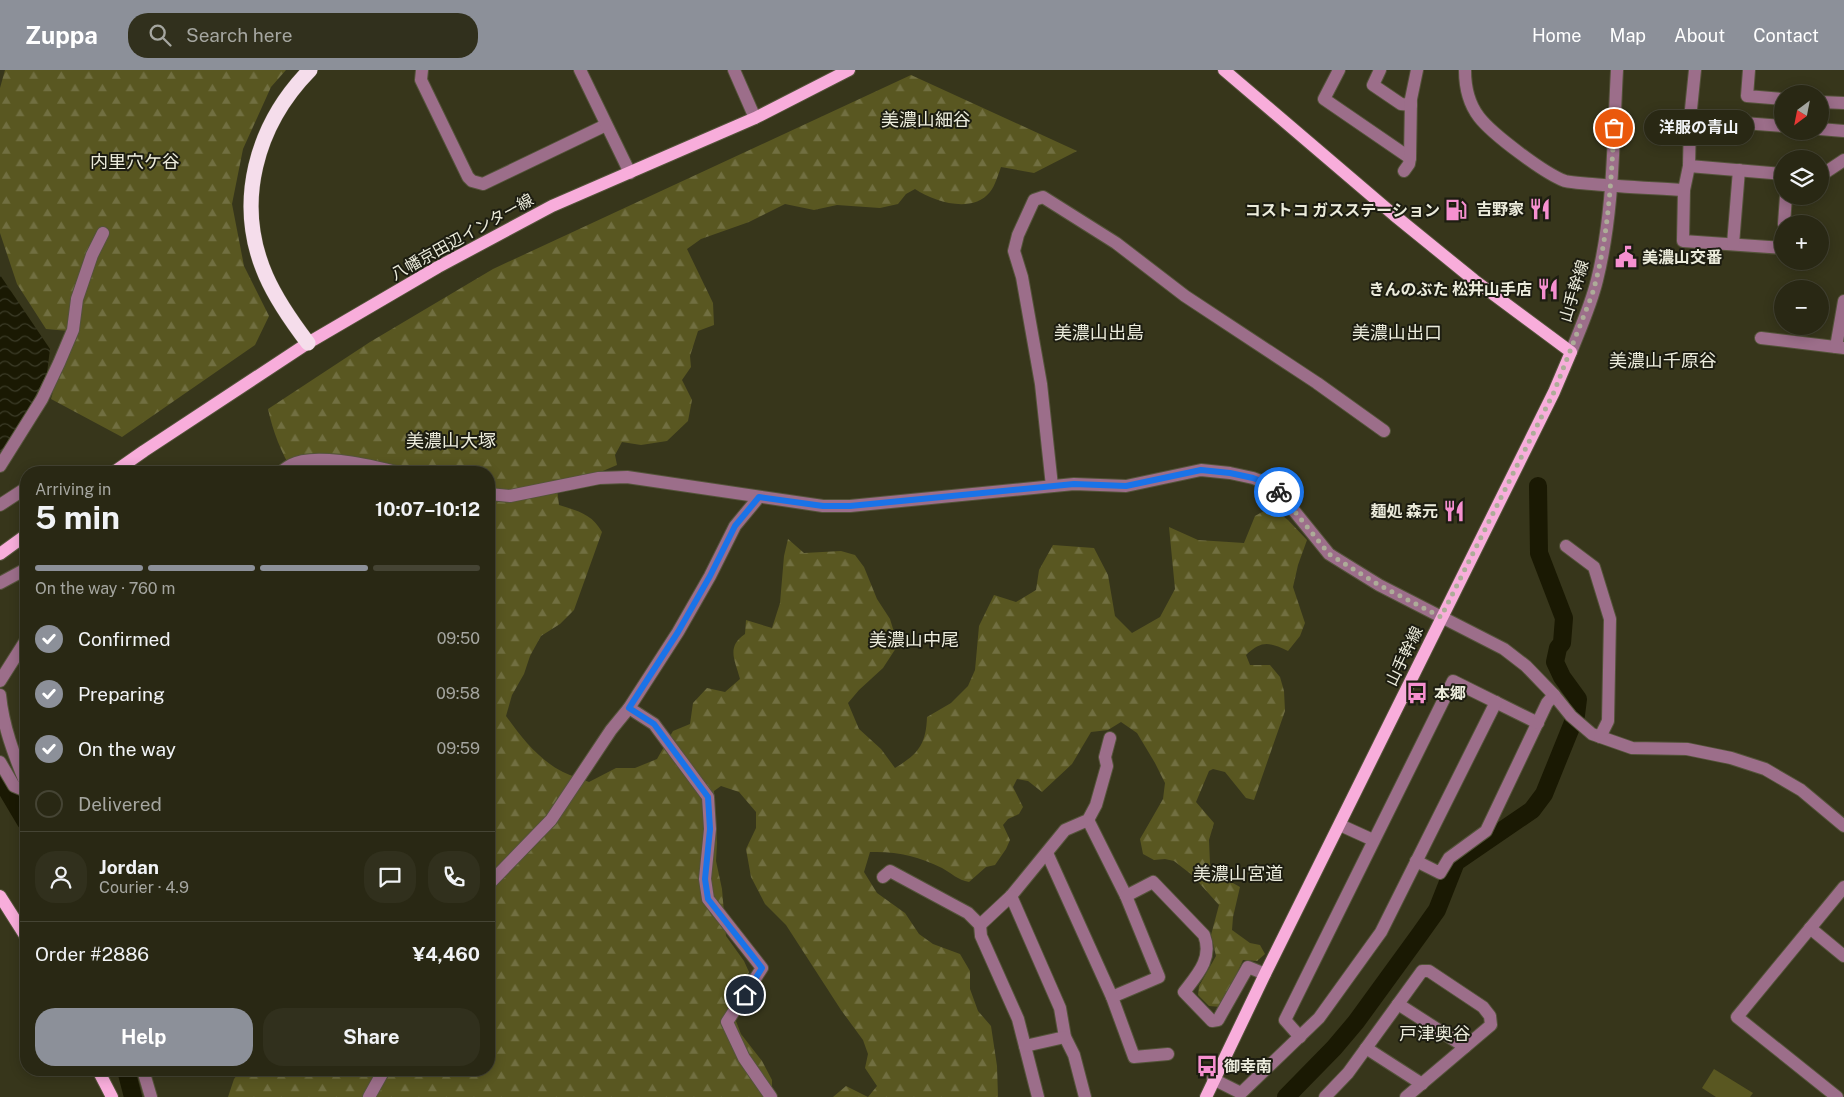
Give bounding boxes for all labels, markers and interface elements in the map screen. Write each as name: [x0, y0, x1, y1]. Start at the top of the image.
search box: [128, 13, 478, 58]
text: Zuppa: [25, 21, 98, 49]
icon: search: [146, 21, 174, 49]
text: Search here: [186, 24, 293, 46]
text: Home: [1532, 25, 1582, 46]
text: Map: [1610, 25, 1646, 46]
text: About: [1674, 25, 1725, 46]
text: Contact: [1753, 25, 1819, 46]
north arrow: [1774, 85, 1829, 140]
map controls: [1774, 85, 1829, 335]
pin: [1593, 107, 1635, 149]
district label: 美濃山細谷: [881, 109, 971, 130]
callout: 洋服の青山: [1644, 110, 1754, 146]
icon: bag: [1600, 114, 1628, 142]
text: 洋服の青山: [1659, 118, 1739, 137]
button: layers: [1774, 150, 1829, 205]
district label: 内里穴ケ谷: [90, 151, 180, 172]
street label: 八幡京田辺インター線: [387, 190, 537, 284]
restaurant icon: 吉野家: [1527, 196, 1553, 222]
fuel station icon: コストコ ガスステーション: [1443, 197, 1469, 223]
place label: 吉野家: [1476, 200, 1524, 219]
place label: コストコ ガスステーション: [1245, 201, 1440, 220]
button: +: [1774, 215, 1829, 270]
public building icon: 美濃山交番: [1613, 244, 1639, 270]
place label: 美濃山交番: [1642, 248, 1722, 267]
street label: 山手幹線: [1556, 258, 1592, 324]
restaurant icon: きんのぶた 松井山手店: [1535, 276, 1561, 302]
place label: きんのぶた 松井山手店: [1368, 280, 1532, 299]
button: −: [1774, 280, 1829, 335]
district label: 美濃山出島: [1054, 322, 1144, 343]
district label: 美濃山出口: [1352, 322, 1442, 343]
district label: 美濃山千原谷: [1609, 350, 1717, 371]
district label: 美濃山大塚: [406, 430, 496, 451]
courier: [1254, 467, 1304, 517]
icon: bike: [1265, 478, 1293, 506]
text: Arriving in: [35, 480, 111, 499]
text: 10:07–10:12: [375, 498, 480, 520]
restaurant icon: 麺処 森元: [1441, 498, 1467, 524]
text: 5 min: [35, 499, 120, 536]
place label: 麺処 森元: [1370, 502, 1438, 521]
text: On the way · 760 m: [35, 579, 175, 598]
street label: 山手幹線: [1381, 623, 1427, 689]
icon: check: [35, 625, 63, 653]
text: Confirmed: [78, 628, 171, 650]
text: 09:50: [437, 629, 480, 648]
district label: 美濃山中尾: [869, 629, 959, 650]
icon: check: [35, 680, 63, 708]
bus stop icon: 本郷: [1404, 680, 1430, 706]
text: Preparing: [78, 683, 165, 705]
text: 09:58: [436, 684, 480, 703]
place label: 本郷: [1434, 684, 1466, 703]
icon: check: [35, 735, 63, 763]
text: On the way: [78, 738, 176, 760]
text: 09:59: [436, 739, 480, 758]
text: Delivered: [78, 793, 162, 815]
button: person: [35, 851, 87, 903]
button: chat: [364, 851, 416, 903]
button: phone: [428, 851, 480, 903]
text: Jordan: [99, 856, 159, 878]
district label: 美濃山宮道: [1193, 863, 1283, 884]
text: Courier · 4.9: [99, 878, 189, 897]
text: Order #2886: [35, 943, 149, 965]
text: ¥4,460: [413, 943, 480, 965]
pin: [724, 974, 766, 1016]
icon: home: [731, 981, 759, 1009]
button: Help: [35, 1008, 253, 1066]
button: Share: [263, 1008, 480, 1066]
district label: 戸津奥谷: [1399, 1023, 1471, 1044]
bus stop icon: 御幸南: [1194, 1053, 1220, 1079]
place label: 御幸南: [1224, 1057, 1272, 1076]

